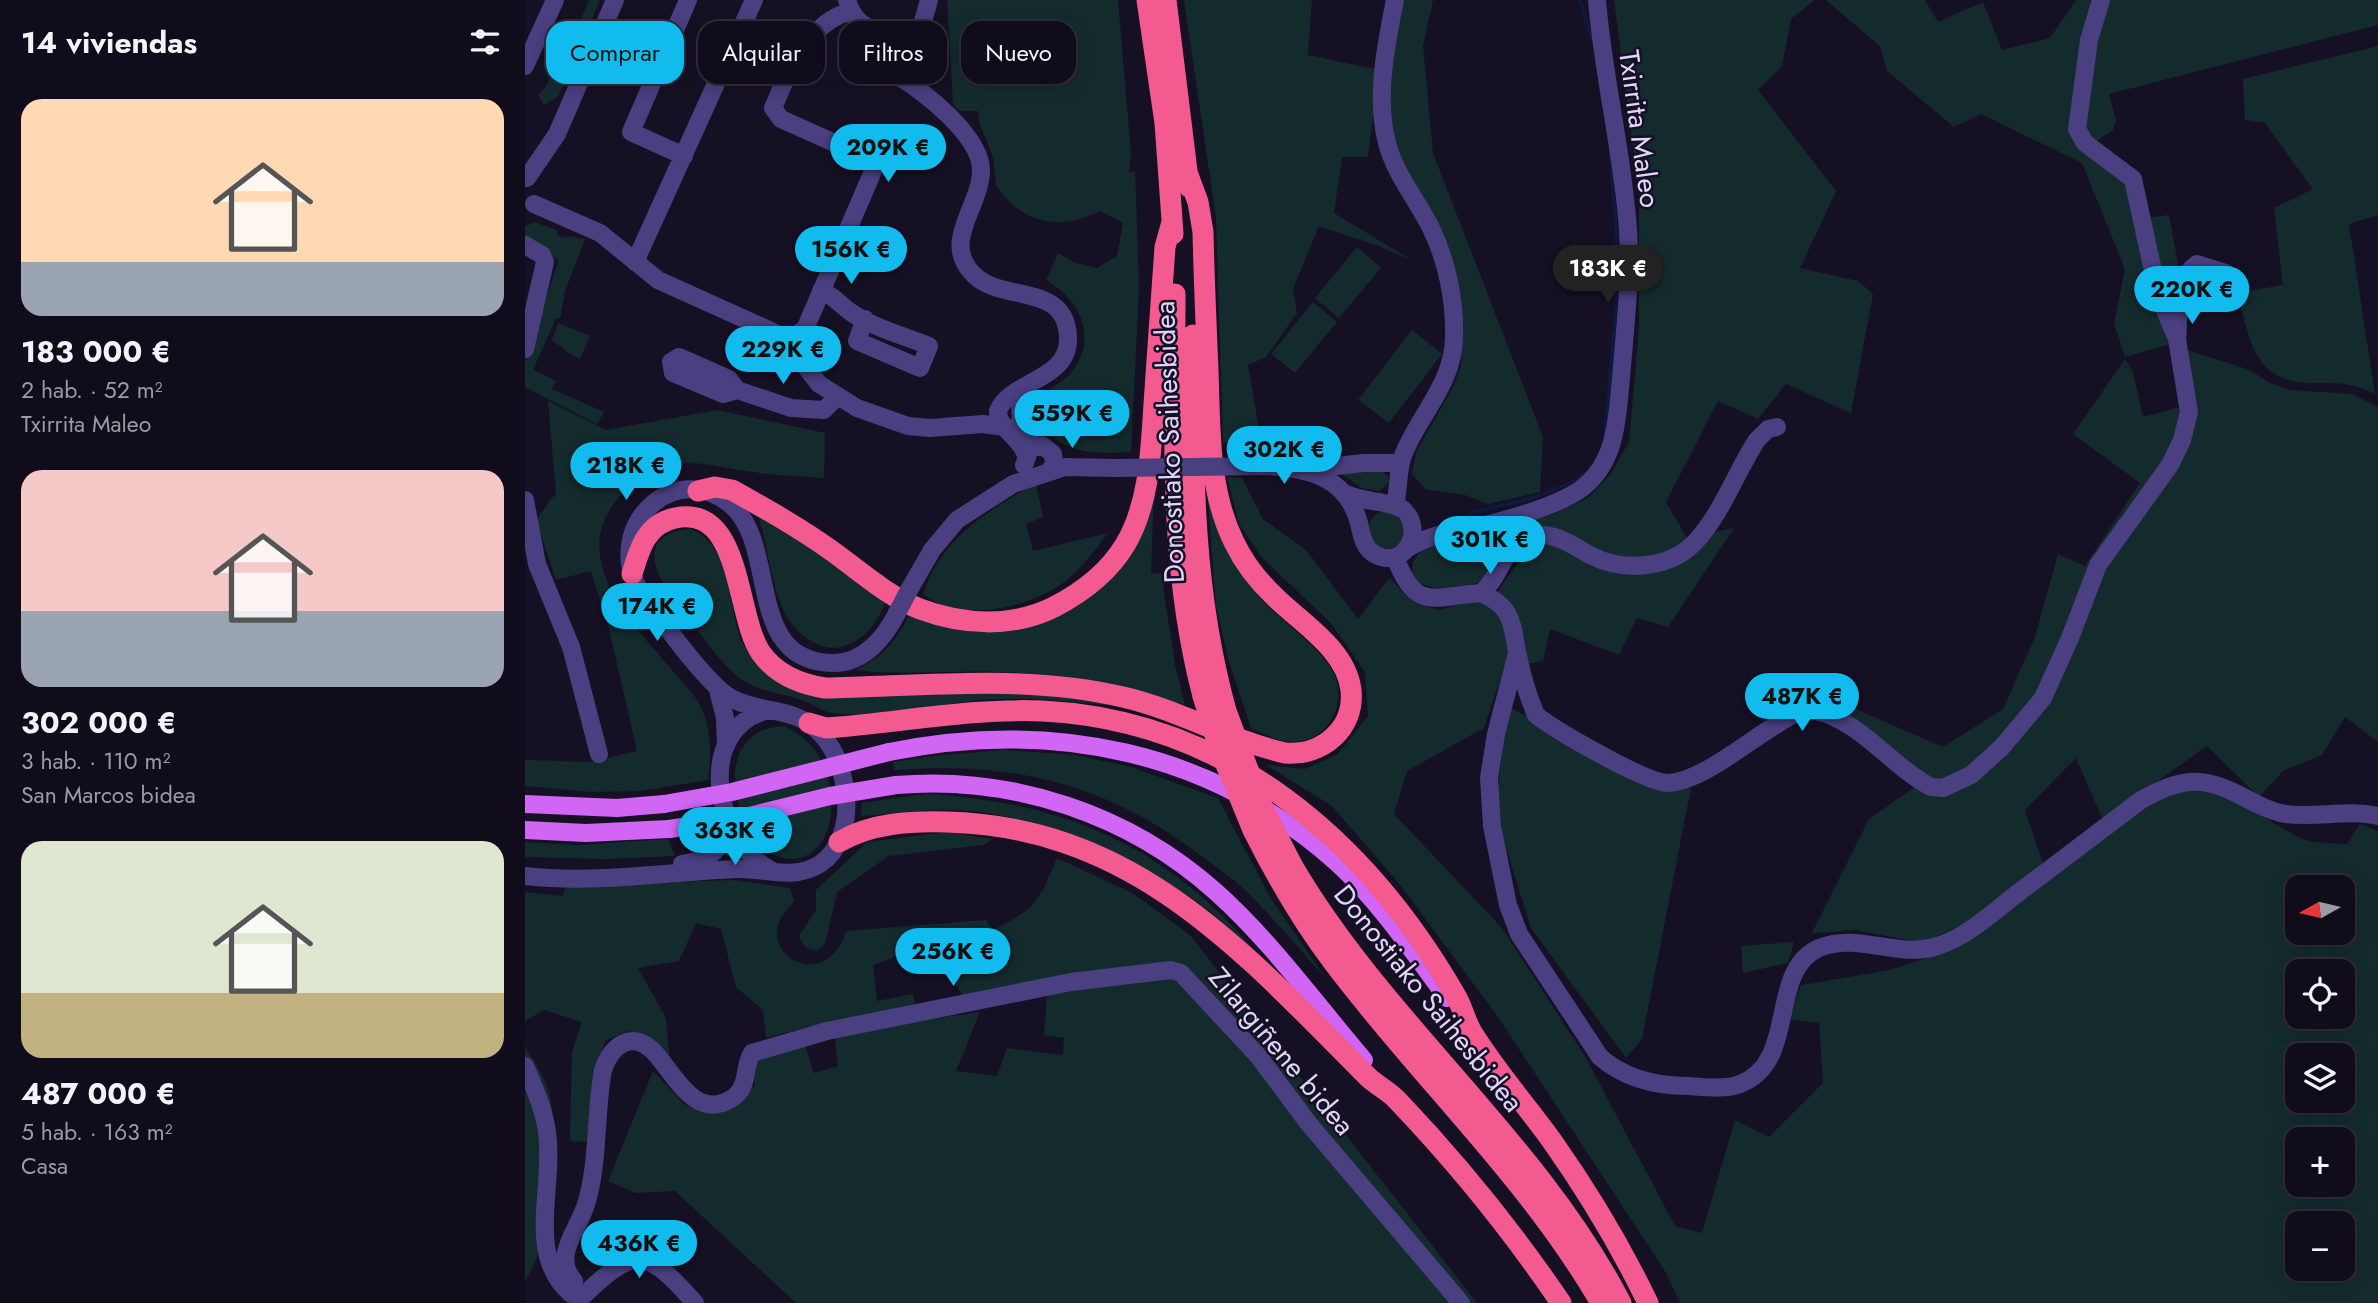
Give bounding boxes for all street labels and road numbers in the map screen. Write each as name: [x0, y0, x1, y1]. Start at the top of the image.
street label: Txirrita Maleo: [1608, 48, 1671, 210]
street label: Donostiako Saihesbidea: [1144, 300, 1195, 584]
street label: Donostiako Saihesbidea: [1324, 876, 1533, 1121]
street label: Zilargiñene bidea: [1199, 958, 1364, 1144]

